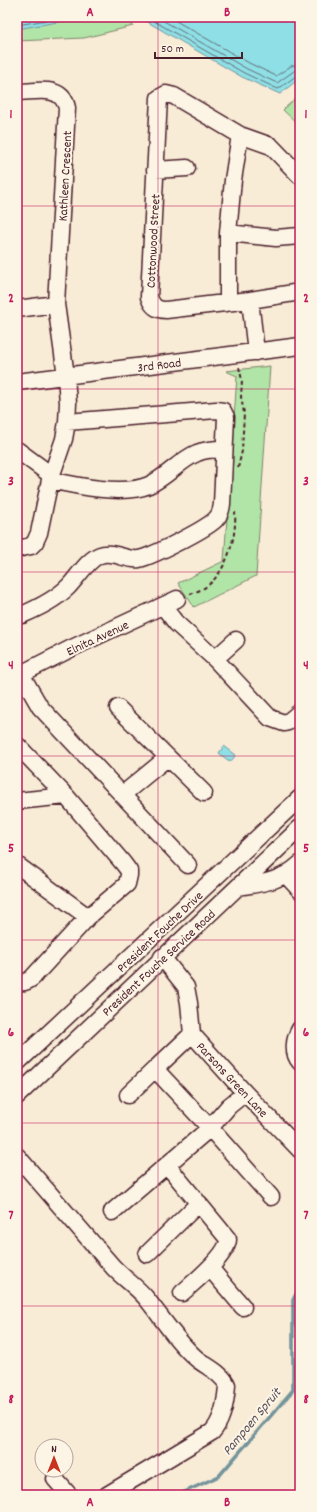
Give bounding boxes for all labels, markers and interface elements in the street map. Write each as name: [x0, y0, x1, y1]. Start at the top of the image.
text: A: [86, 4, 94, 23]
text: B: [224, 4, 230, 23]
scale bar: [155, 34, 242, 60]
text: 50 m: [161, 41, 184, 58]
text: 1: [10, 106, 13, 125]
text: 1: [305, 106, 308, 125]
street label: Kathleen Crescent: [55, 130, 78, 222]
street label: Cottonwood Street: [143, 193, 166, 289]
text: 2: [8, 290, 14, 309]
text: 2: [303, 290, 309, 309]
street label: 3rd Road: [136, 354, 182, 379]
text: 3: [8, 473, 14, 492]
text: 3: [303, 473, 309, 492]
street label: Elnita Avenue: [64, 616, 133, 662]
text: 4: [8, 657, 14, 676]
text: 4: [303, 657, 309, 676]
text: 5: [8, 840, 14, 859]
text: 5: [303, 840, 309, 859]
street label: President Fouche Drive: [113, 887, 208, 978]
street label: President Fouche Service Road: [99, 906, 221, 1022]
text: 6: [8, 1024, 15, 1043]
text: 6: [303, 1024, 310, 1043]
street label: Parsons Green Lane: [191, 1039, 272, 1123]
text: 7: [9, 1207, 14, 1226]
text: 7: [304, 1207, 309, 1226]
water label: Pampoen Spruit: [218, 1383, 288, 1460]
text: 8: [8, 1391, 14, 1410]
text: 8: [303, 1391, 309, 1410]
north arrow: [34, 1438, 74, 1478]
text: N: [51, 1442, 57, 1458]
text: A: [86, 1494, 94, 1512]
text: B: [224, 1494, 230, 1512]

